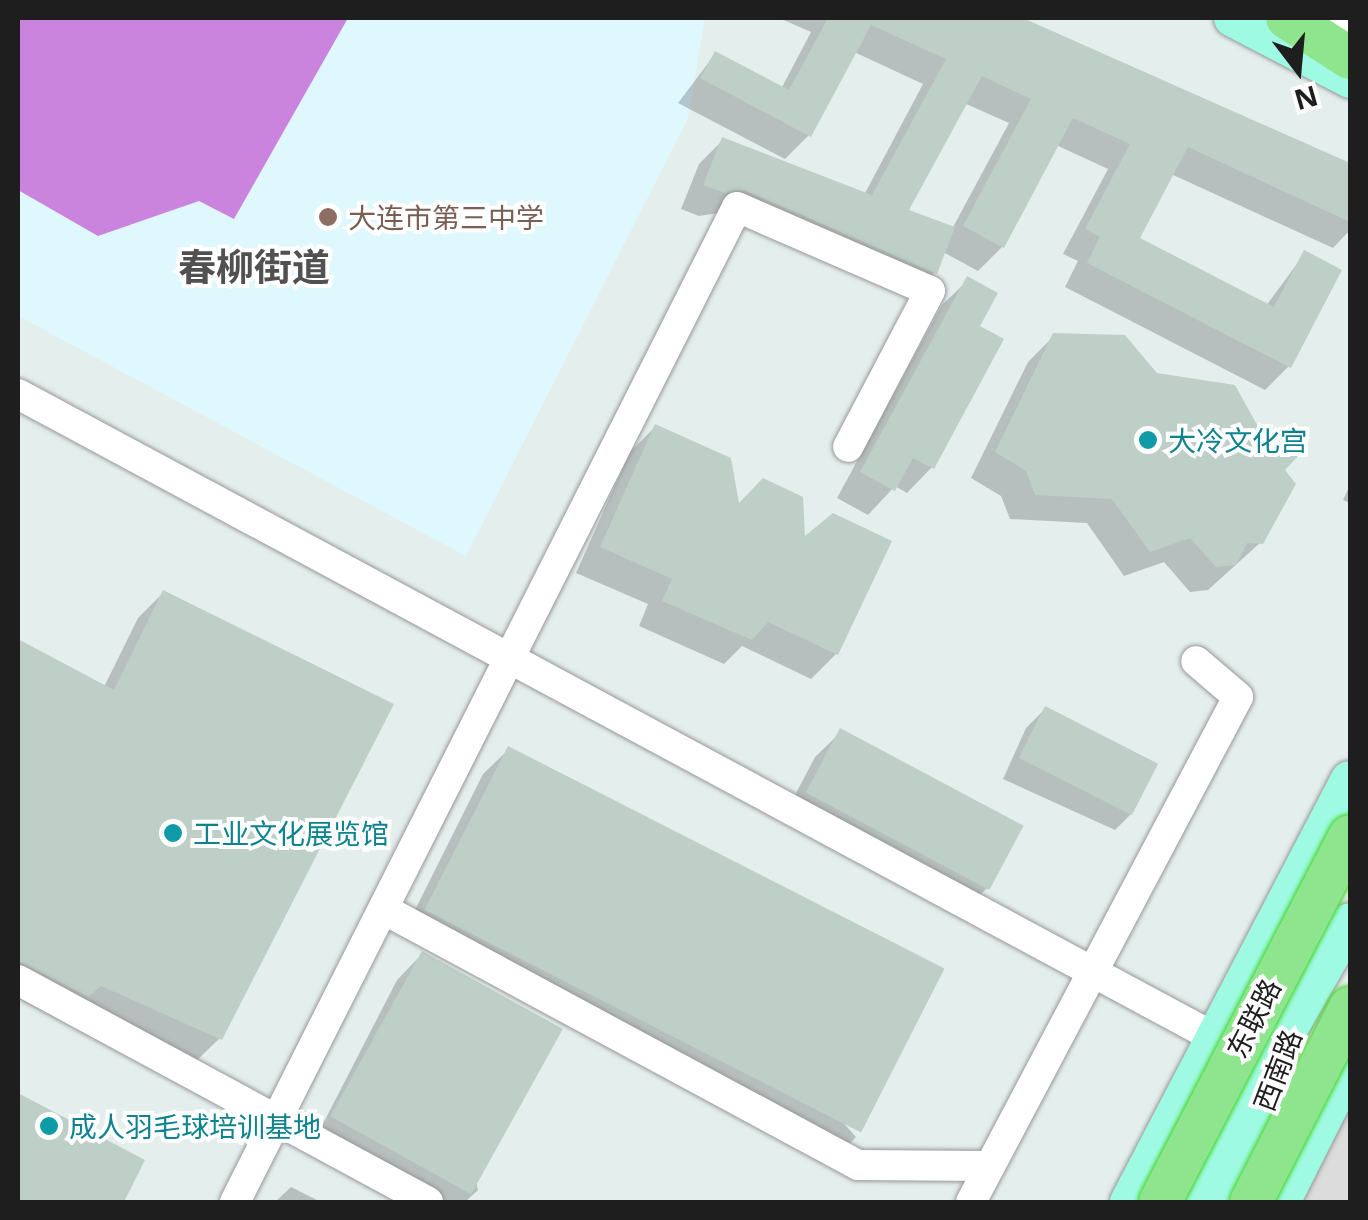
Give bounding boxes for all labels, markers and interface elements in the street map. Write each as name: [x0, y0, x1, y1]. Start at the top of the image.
north arrow: [1248, 20, 1348, 120]
text: N: [1290, 77, 1322, 120]
place label: 大连市第三中学: [348, 200, 544, 234]
marker: 大连市第三中学: [317, 206, 339, 228]
district label: 春柳街道: [178, 244, 330, 290]
place label: 大冷文化宫: [1168, 423, 1308, 457]
marker: 大冷文化宫: [1137, 429, 1159, 451]
place label: 工业文化展览馆: [193, 816, 389, 850]
marker: 工业文化展览馆: [162, 822, 184, 844]
street label: 东联路: [1219, 973, 1287, 1063]
street label: 西南路: [1246, 1025, 1308, 1115]
place label: 成人羽毛球培训基地: [69, 1109, 321, 1143]
marker: 成人羽毛球培训基地: [38, 1115, 60, 1137]

